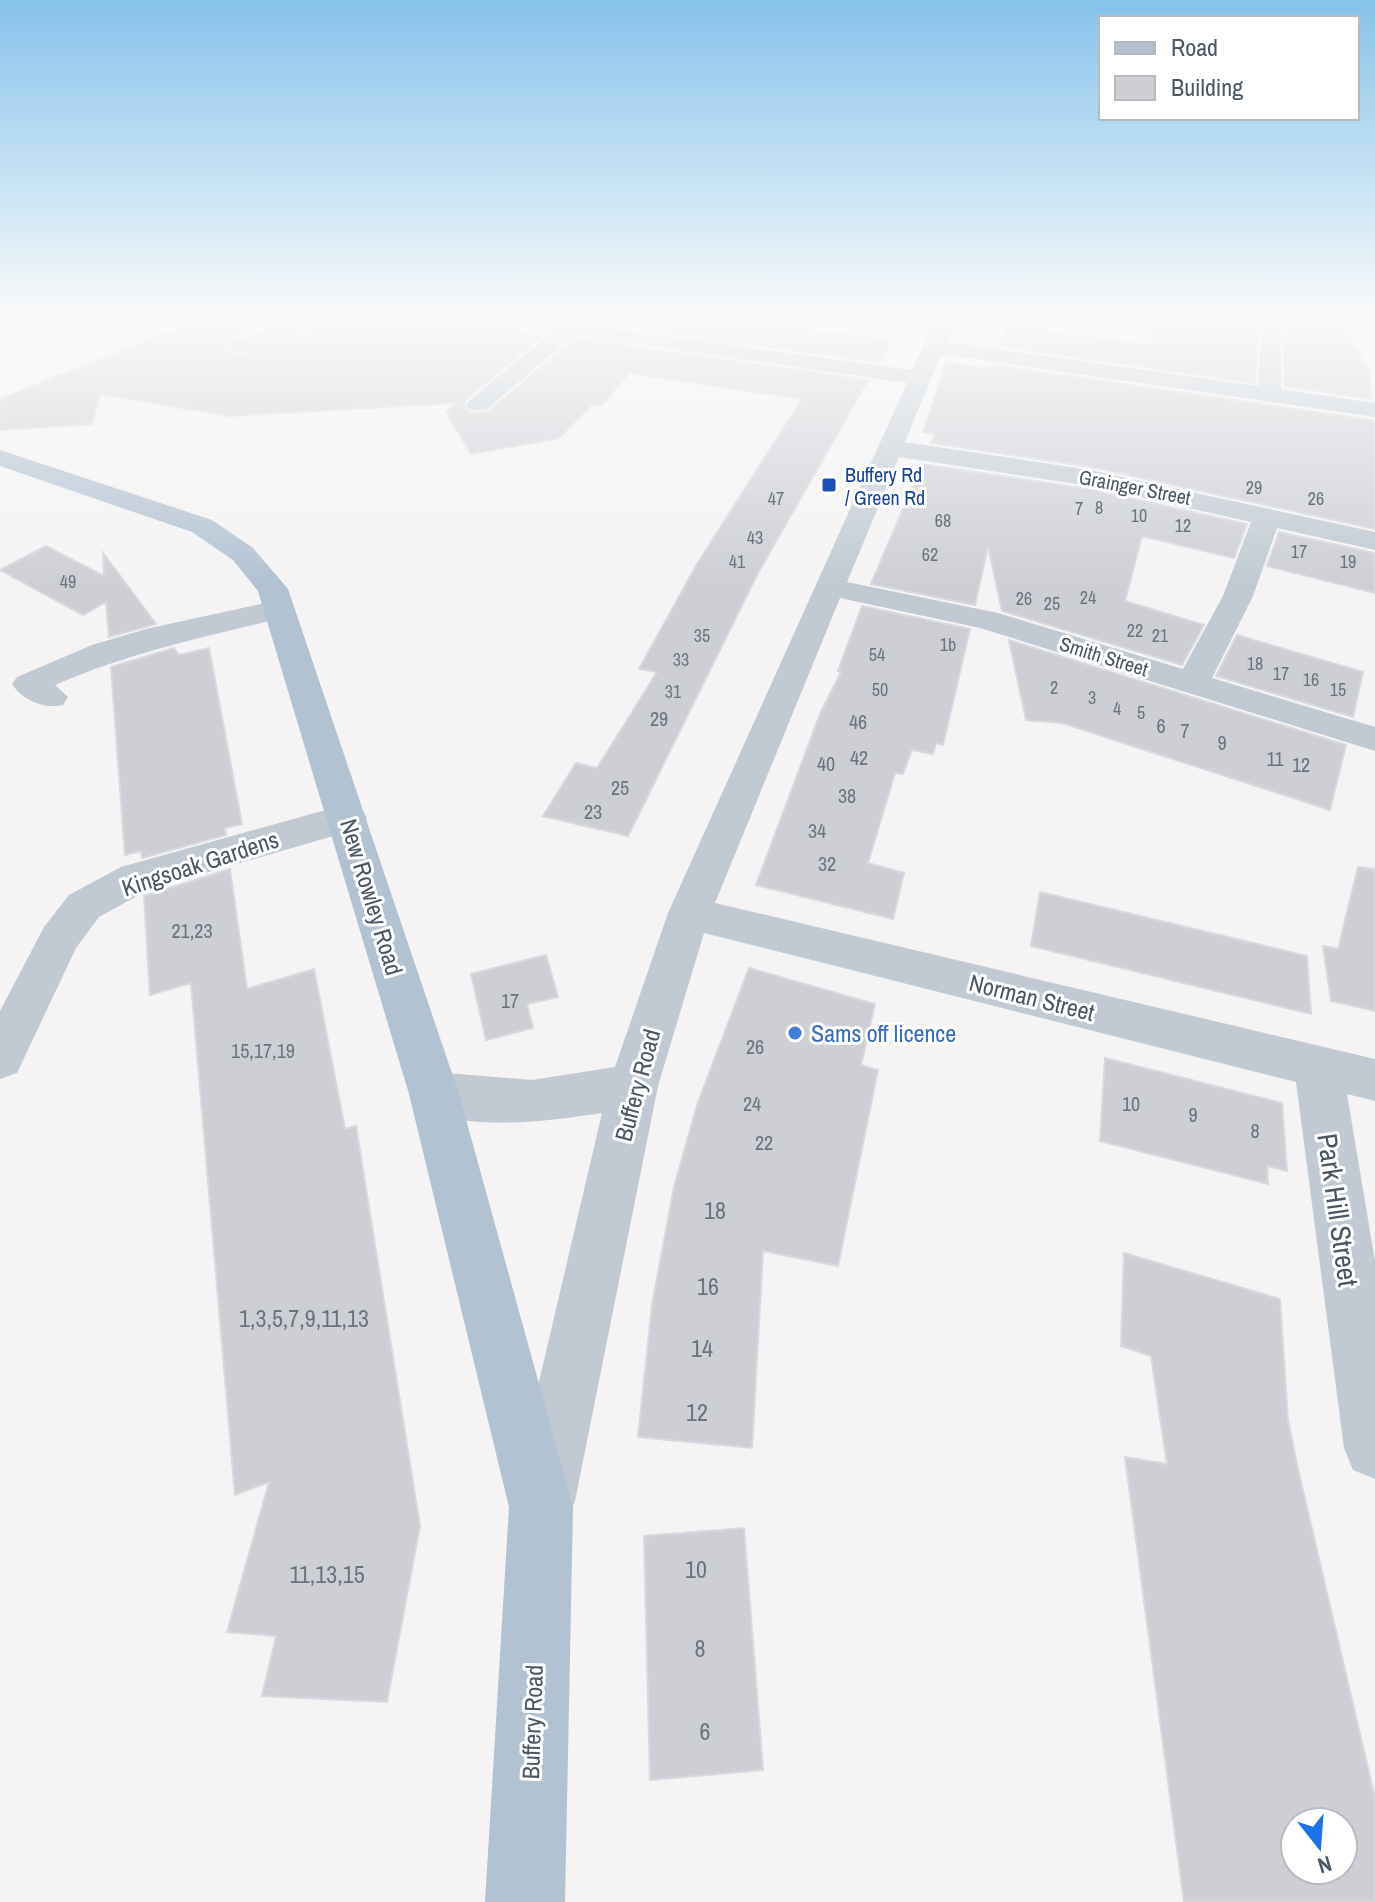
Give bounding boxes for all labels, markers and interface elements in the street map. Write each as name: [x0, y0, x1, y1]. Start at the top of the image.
legend: [1099, 16, 1359, 120]
text: Road: [1171, 31, 1218, 63]
text: Building: [1171, 71, 1243, 103]
place label: Buffery Rd / Green Rd: [845, 461, 925, 511]
street label: Grainger Street: [1077, 463, 1193, 511]
house number: 29: [1246, 475, 1262, 500]
marker: Buffery Rd / Green Rd: [820, 476, 838, 494]
house number: 47: [768, 486, 784, 511]
house number: 26: [1308, 486, 1324, 511]
house number: 8: [1095, 495, 1103, 520]
house number: 7: [1075, 496, 1083, 521]
house number: 10: [1131, 503, 1147, 528]
house number: 68: [935, 508, 951, 533]
house number: 12: [1175, 513, 1191, 538]
house number: 43: [747, 525, 763, 550]
house number: 17: [1291, 539, 1307, 564]
house number: 62: [922, 542, 938, 567]
house number: 41: [729, 549, 746, 574]
house number: 19: [1340, 549, 1356, 574]
house number: 49: [60, 569, 76, 594]
house number: 24: [1080, 585, 1096, 610]
house number: 26: [1016, 586, 1032, 611]
house number: 25: [1044, 591, 1060, 616]
house number: 22: [1127, 618, 1143, 643]
house number: 35: [694, 623, 710, 648]
house number: 21: [1152, 623, 1169, 648]
street label: Smith Street: [1056, 630, 1152, 682]
house number: 1b: [940, 632, 956, 657]
house number: 54: [869, 642, 885, 667]
house number: 33: [673, 647, 689, 672]
house number: 18: [1247, 651, 1263, 676]
house number: 17: [1273, 661, 1289, 686]
house number: 16: [1303, 667, 1319, 692]
house number: 2: [1050, 675, 1058, 700]
house number: 50: [872, 677, 888, 702]
house number: 15: [1330, 677, 1346, 702]
house number: 31: [665, 679, 682, 704]
house number: 3: [1088, 685, 1096, 710]
house number: 4: [1113, 696, 1121, 721]
house number: 5: [1137, 700, 1145, 725]
house number: 29: [650, 705, 668, 732]
house number: 46: [849, 708, 867, 735]
house number: 6: [1156, 712, 1166, 739]
house number: 7: [1180, 717, 1190, 744]
house number: 9: [1217, 729, 1227, 756]
house number: 42: [850, 744, 868, 771]
house number: 11: [1266, 745, 1284, 772]
house number: 40: [817, 750, 835, 777]
house number: 12: [1292, 751, 1310, 778]
house number: 25: [611, 774, 629, 801]
house number: 38: [838, 782, 856, 809]
house number: 23: [584, 798, 602, 825]
street label: New Rowley Road: [333, 815, 411, 979]
house number: 34: [808, 817, 826, 844]
street label: Kingsoak Gardens: [118, 823, 282, 903]
house number: 32: [818, 850, 836, 877]
house number: 21,23: [171, 917, 213, 944]
street label: Norman Street: [966, 966, 1098, 1028]
house number: 17: [501, 987, 519, 1014]
place label: Sams off licence: [811, 1017, 956, 1049]
marker: Sams off licence: [786, 1024, 804, 1042]
street label: Buffery Road: [607, 1026, 667, 1144]
house number: 26: [746, 1033, 764, 1060]
house number: 15,17,19: [231, 1037, 295, 1064]
house number: 24: [743, 1090, 761, 1117]
house number: 10: [1122, 1090, 1140, 1117]
house number: 9: [1188, 1101, 1198, 1128]
house number: 8: [1250, 1117, 1260, 1144]
house number: 22: [755, 1129, 773, 1156]
street label: Park Hill Street: [1308, 1131, 1368, 1289]
house number: 18: [704, 1194, 726, 1226]
house number: 16: [697, 1270, 719, 1302]
house number: 1,3,5,7,9,11,13: [239, 1302, 369, 1334]
house number: 14: [691, 1332, 713, 1364]
house number: 12: [686, 1396, 708, 1428]
house number: 10: [685, 1553, 707, 1585]
house number: 11,13,15: [289, 1558, 365, 1590]
house number: 8: [695, 1632, 705, 1664]
street label: Buffery Road: [514, 1664, 550, 1780]
house number: 6: [700, 1715, 710, 1747]
north arrow: [1279, 1806, 1359, 1886]
text: N: [1314, 1849, 1335, 1881]

